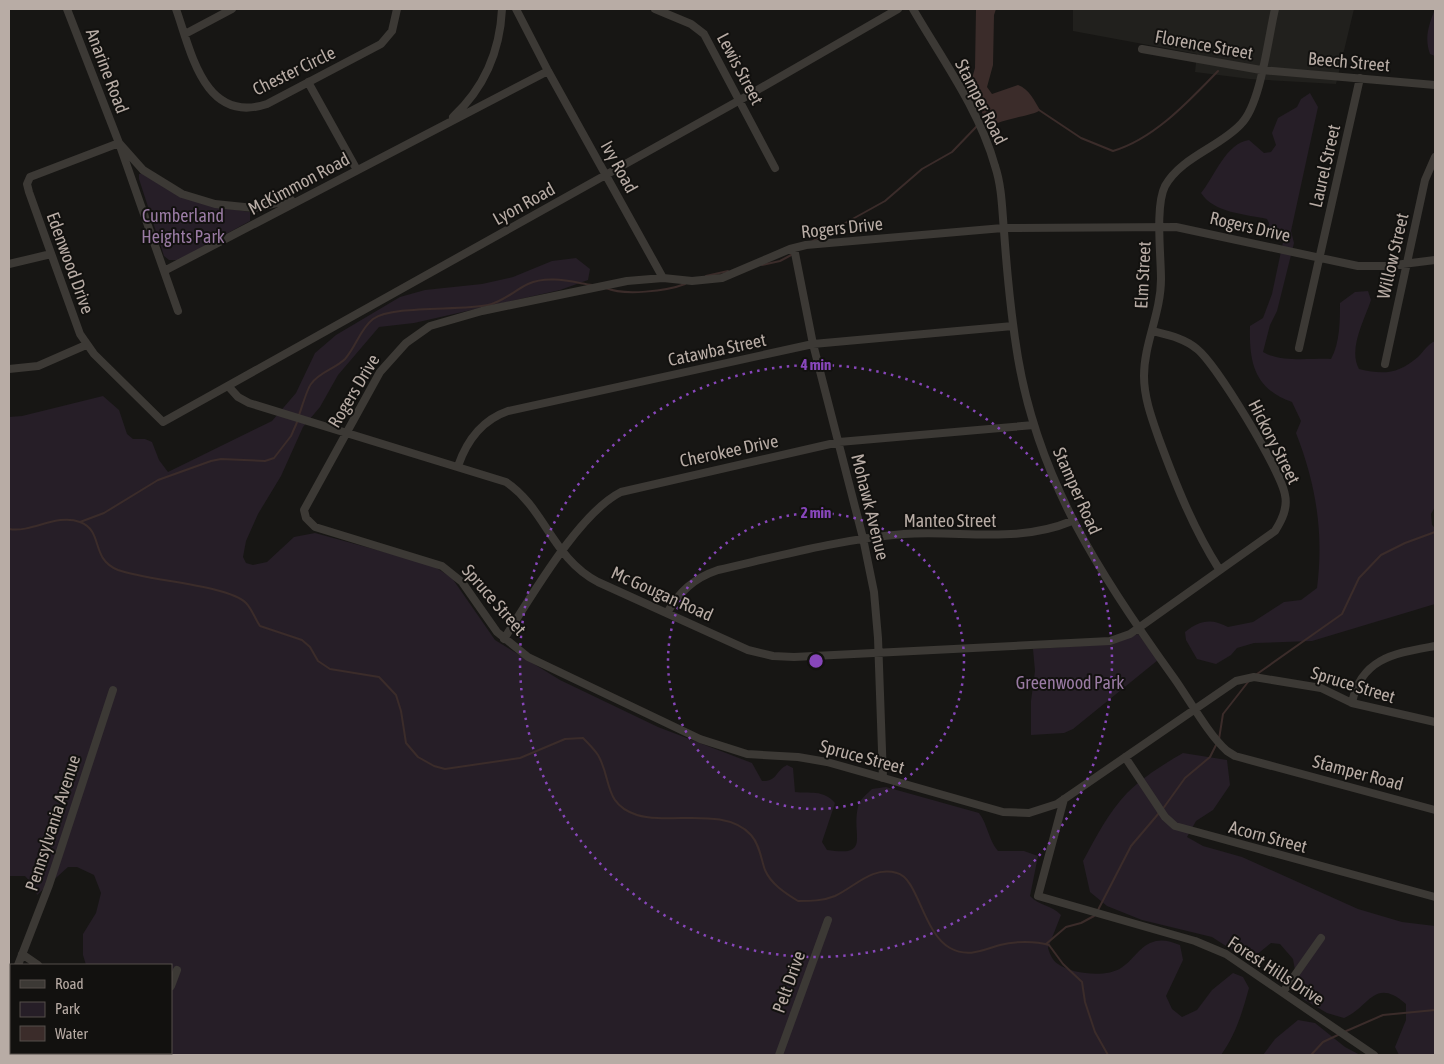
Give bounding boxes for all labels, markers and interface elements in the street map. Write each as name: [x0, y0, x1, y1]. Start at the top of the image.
street label: Anarine Road: [82, 25, 133, 116]
street label: Florence Street: [1153, 26, 1255, 63]
street label: Lewis Street: [713, 29, 768, 108]
street label: Chester Circle: [249, 42, 339, 100]
street label: Beech Street: [1307, 47, 1391, 76]
street label: Stamper Road: [951, 56, 1012, 148]
street label: Laurel Street: [1305, 122, 1344, 209]
street label: Ivy Road: [597, 137, 642, 196]
street label: McKimmon Road: [245, 148, 353, 219]
street label: Lyon Road: [489, 178, 558, 229]
park label: Cumberland Heights Park: [141, 205, 225, 247]
street label: Rogers Drive: [1208, 207, 1292, 246]
street label: Edenwood Drive: [42, 209, 99, 316]
street label: Willow Street: [1372, 211, 1413, 301]
street label: Rogers Drive: [800, 213, 884, 242]
street label: Elm Street: [1130, 241, 1155, 309]
street label: Catawba Street: [666, 329, 768, 370]
street label: Rogers Drive: [323, 350, 384, 431]
text: 4 min: [800, 356, 831, 373]
street label: Hickory Street: [1244, 396, 1305, 488]
street label: Cherokee Drive: [678, 430, 780, 471]
street label: Stamper Road: [1049, 444, 1106, 538]
street label: Mohawk Avenue: [847, 452, 894, 562]
text: 2 min: [801, 504, 831, 521]
street label: Manteo Street: [904, 510, 996, 531]
street label: Spruce Street: [458, 560, 531, 639]
street label: Mc Gougan Road: [608, 562, 716, 625]
centre of rings: [807, 652, 825, 670]
street label: Spruce Street: [1309, 662, 1398, 707]
park label: Greenwood Park: [1016, 672, 1124, 693]
street label: Spruce Street: [817, 735, 907, 778]
street label: Stamper Road: [1311, 750, 1406, 795]
street label: Pennsylvania Avenue: [21, 752, 84, 894]
street label: Acorn Street: [1227, 816, 1309, 857]
street label: Forest Hills Drive: [1224, 932, 1328, 1010]
street label: Pelt Drive: [768, 948, 809, 1016]
legend: [10, 964, 172, 1054]
text: Road: [55, 975, 84, 992]
text: Park: [55, 1000, 80, 1017]
text: Water: [55, 1025, 88, 1042]

